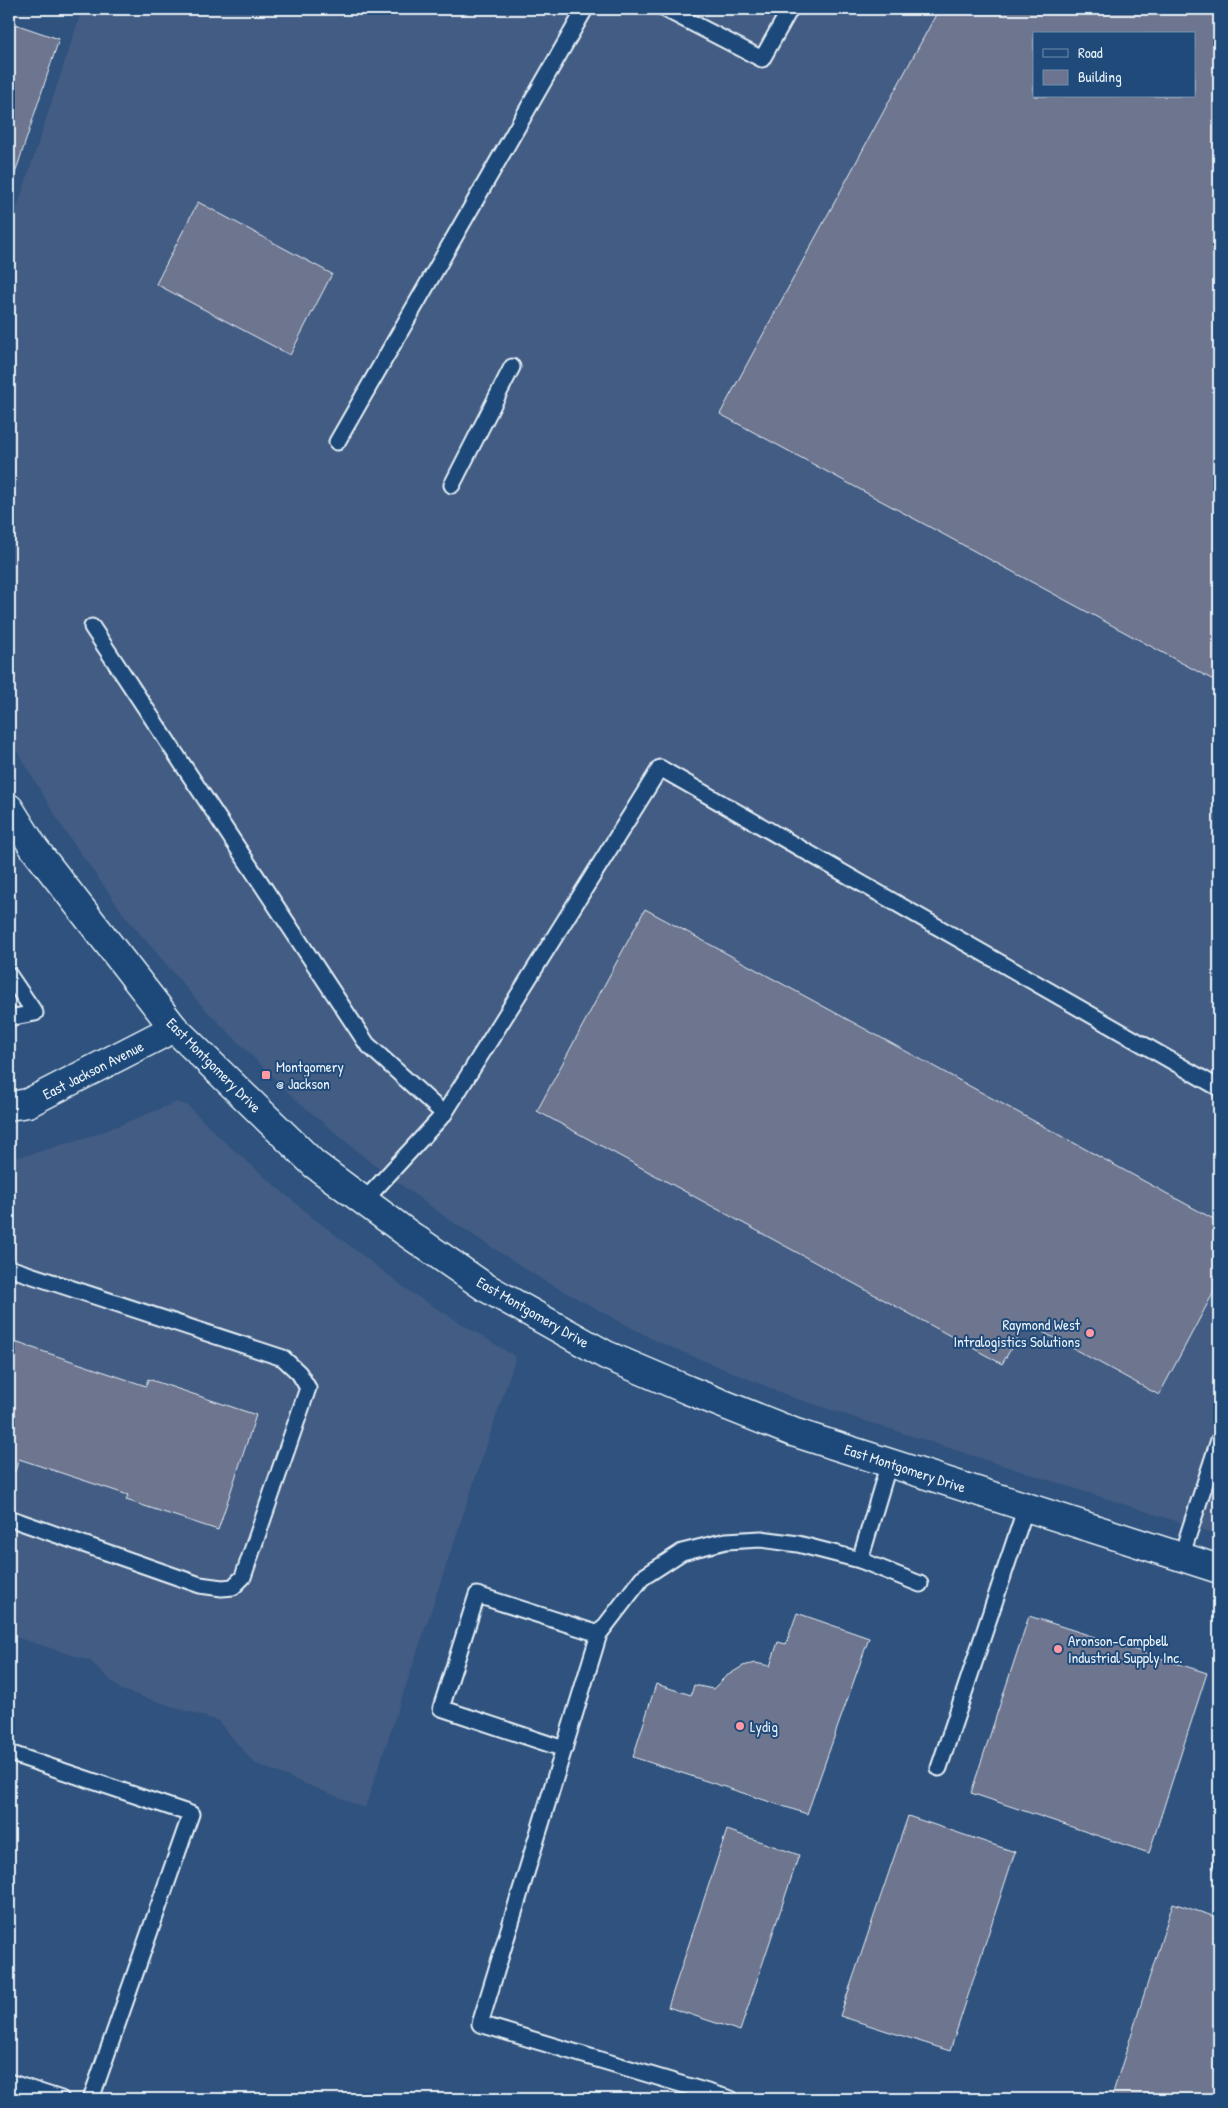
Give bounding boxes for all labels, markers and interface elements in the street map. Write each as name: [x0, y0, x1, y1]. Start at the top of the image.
legend: [1033, 32, 1196, 98]
text: Road: [1078, 42, 1103, 63]
text: Building: [1078, 66, 1122, 87]
street label: East Montgomery Drive: [162, 1013, 266, 1117]
street label: East Jackson Avenue: [39, 1036, 147, 1104]
place label: Montgomery @ Jackson: [276, 1056, 344, 1094]
marker: Montgomery @ Jackson: [260, 1069, 272, 1081]
street label: East Montgomery Drive: [473, 1271, 593, 1353]
place label: Raymond West Intralogistics Solutions: [953, 1314, 1081, 1352]
marker: Raymond West Intralogistics Solutions: [1084, 1327, 1096, 1339]
street label: East Montgomery Drive: [842, 1438, 968, 1498]
place label: Aronson-Campbell Industrial Supply Inc.: [1068, 1630, 1182, 1668]
marker: Aronson-Campbell Industrial Supply Inc.: [1052, 1643, 1064, 1655]
place label: Lydig: [750, 1716, 778, 1737]
marker: Lydig: [734, 1720, 746, 1732]

